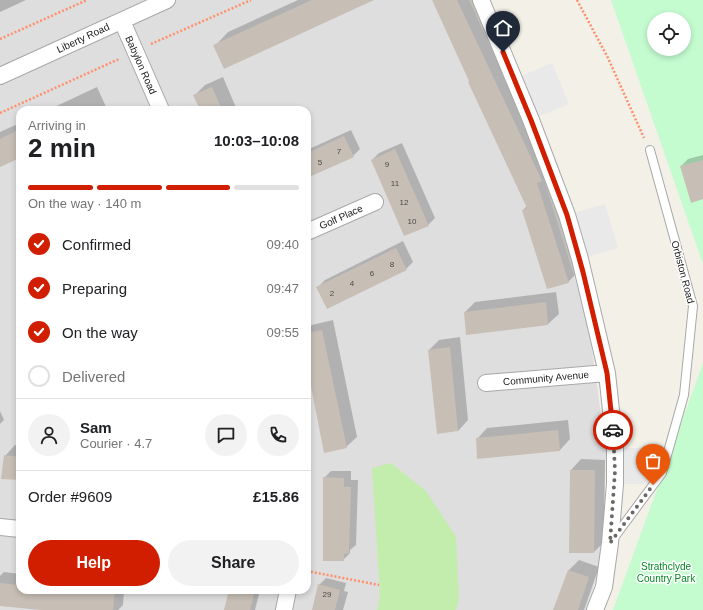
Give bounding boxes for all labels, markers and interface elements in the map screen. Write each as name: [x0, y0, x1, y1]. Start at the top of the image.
pin: [486, 11, 520, 52]
map controls: [647, 12, 691, 56]
button: locate: [647, 12, 691, 56]
icon: home: [492, 17, 514, 39]
street label: Liberty Road: [55, 21, 111, 55]
street label: Babylon Road: [123, 34, 159, 96]
text: Arriving in: [28, 118, 86, 133]
text: 10:03–10:08: [214, 132, 299, 149]
text: 2 min: [28, 133, 96, 163]
house number: 7: [337, 147, 342, 156]
house number: 5: [318, 158, 323, 167]
house number: 9: [385, 160, 390, 169]
house number: 11: [391, 179, 400, 188]
text: On the way · 140 m: [28, 196, 141, 211]
house number: 12: [400, 198, 409, 207]
street label: Golf Place: [318, 202, 365, 231]
house number: 10: [408, 217, 417, 226]
icon: check: [28, 233, 50, 255]
text: Confirmed: [62, 236, 131, 253]
text: 09:40: [266, 237, 299, 252]
street label: Orbiston Road: [669, 239, 697, 305]
house number: 8: [390, 260, 395, 269]
house number: 6: [370, 269, 375, 278]
icon: check: [28, 277, 50, 299]
house number: 4: [350, 279, 355, 288]
text: Preparing: [62, 280, 127, 297]
text: 09:47: [266, 281, 299, 296]
house number: 2: [330, 289, 335, 298]
icon: check: [28, 321, 50, 343]
text: On the way: [62, 324, 138, 341]
text: 09:55: [266, 325, 299, 340]
text: Delivered: [62, 368, 125, 385]
street label: Community Avenue: [502, 369, 590, 387]
courier: [593, 410, 633, 450]
button: person: [28, 414, 70, 456]
button: chat: [205, 414, 247, 456]
button: phone: [257, 414, 299, 456]
text: Sam: [80, 419, 112, 436]
icon: car: [602, 419, 624, 441]
text: Courier · 4.7: [80, 436, 152, 451]
pin: [636, 444, 670, 485]
icon: bag: [642, 450, 664, 472]
text: Order #9609: [28, 488, 112, 505]
text: £15.86: [253, 488, 299, 505]
button: Help: [28, 540, 160, 586]
button: Share: [168, 540, 299, 586]
park label: Strathclyde Country Park: [637, 561, 696, 584]
house number: 29: [323, 590, 332, 599]

